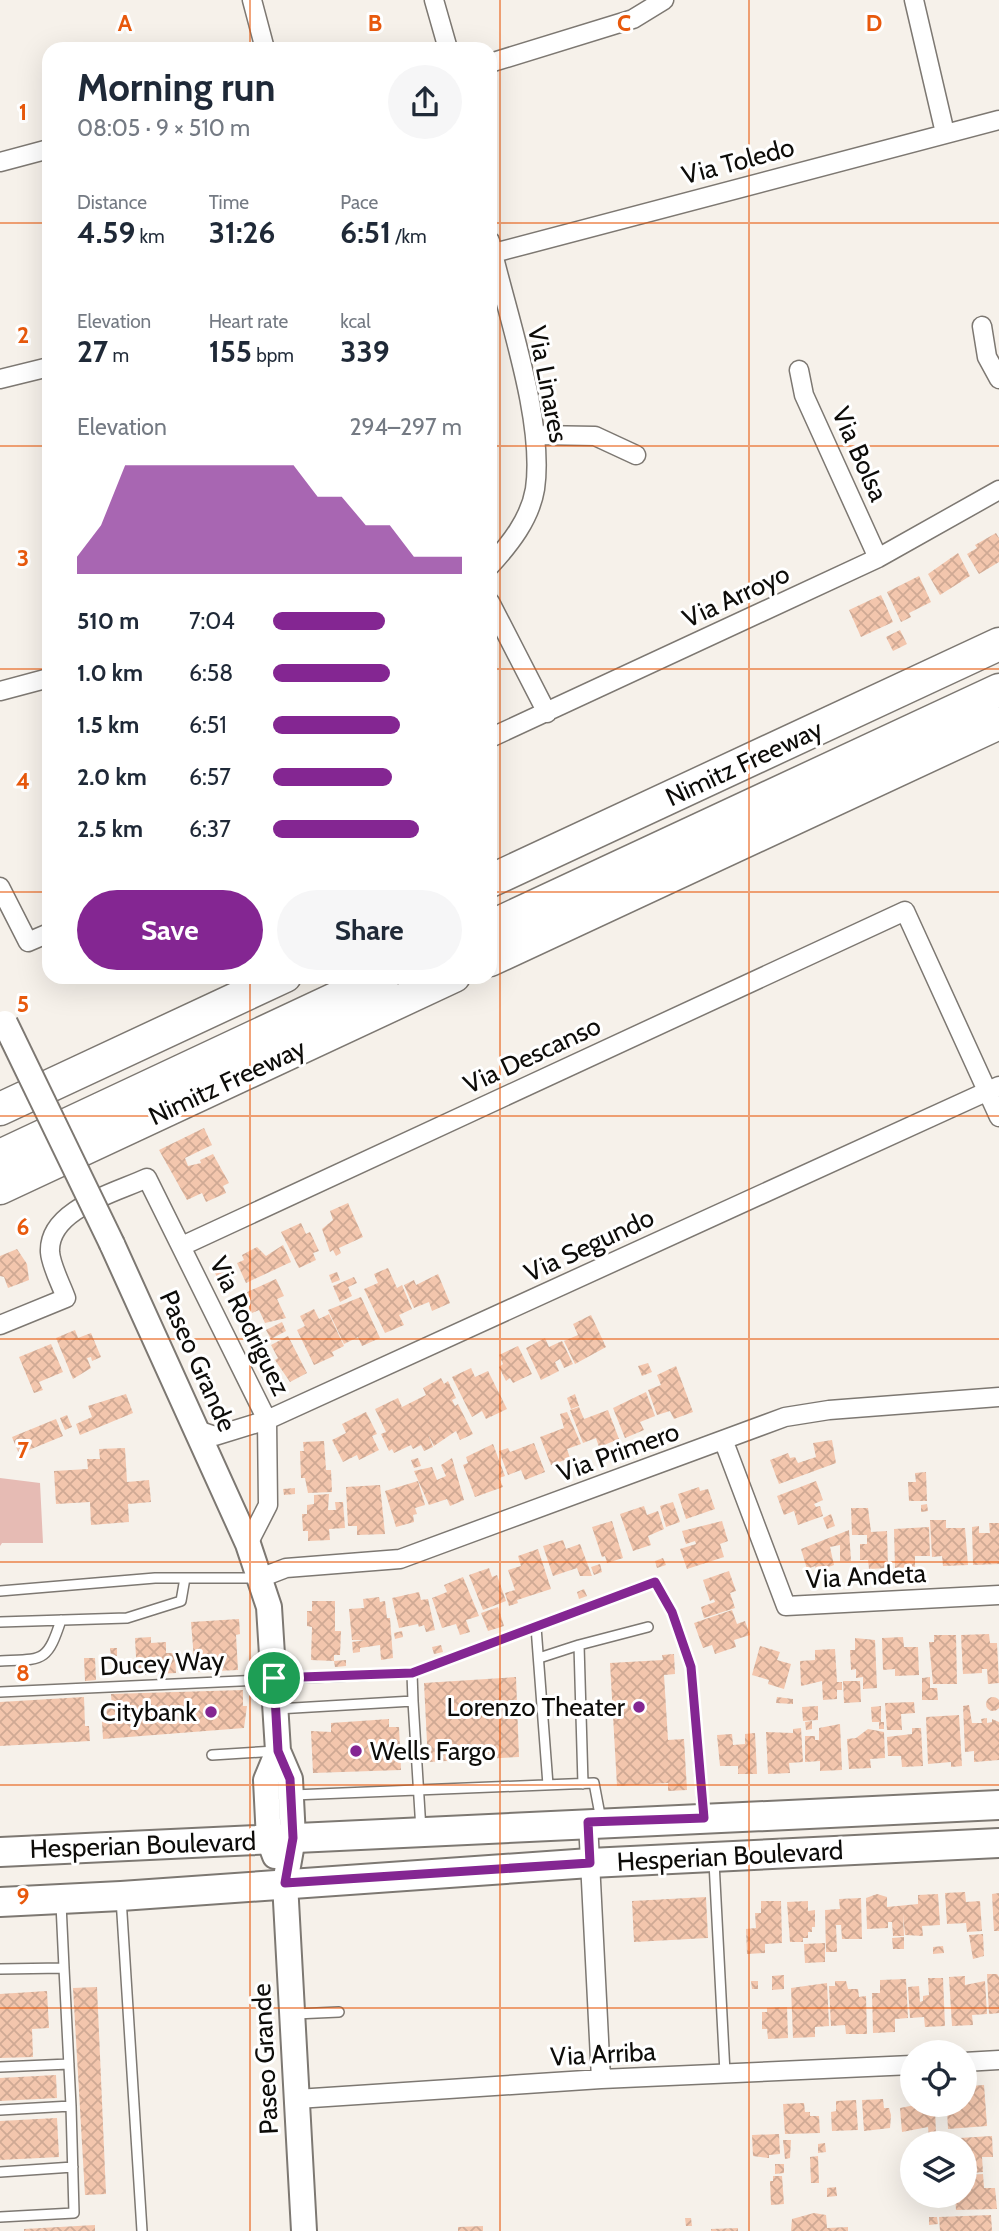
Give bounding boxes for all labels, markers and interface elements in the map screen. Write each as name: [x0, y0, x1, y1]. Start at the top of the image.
text: A: [118, 9, 133, 37]
text: B: [368, 9, 382, 37]
text: C: [617, 9, 631, 37]
text: D: [866, 9, 882, 37]
text: Morning run: [77, 64, 276, 111]
button: share: [388, 65, 462, 139]
text: 1: [19, 98, 27, 126]
text: 08:05 · 9 × 510 m: [77, 114, 250, 142]
street label: Via Toledo: [678, 131, 798, 191]
text: Distance: [77, 191, 147, 214]
text: Time: [209, 191, 249, 214]
text: Pace: [340, 191, 378, 214]
text: 4.59: [77, 214, 135, 251]
text: 31:26: [209, 214, 275, 251]
text: 6:51: [340, 214, 391, 251]
text: km: [135, 225, 165, 248]
text: /km: [391, 225, 427, 248]
text: Elevation: [77, 310, 151, 333]
text: Heart rate: [209, 310, 288, 333]
text: kcal: [340, 310, 371, 333]
text: 2: [17, 321, 29, 349]
street label: Via Linares: [521, 323, 575, 445]
text: 27: [77, 333, 108, 370]
text: 155: [209, 333, 252, 370]
text: 339: [340, 333, 390, 370]
text: m: [108, 344, 129, 367]
text: bpm: [252, 344, 294, 367]
street label: Via Bolsa: [825, 402, 895, 507]
text: Elevation: [77, 413, 167, 441]
text: 294–297 m: [349, 413, 462, 441]
text: 3: [17, 544, 29, 572]
street label: Via Arroyo: [678, 557, 794, 635]
text: 510 m: [77, 607, 139, 635]
text: 7:04: [189, 607, 235, 635]
text: 1.0 km: [77, 659, 143, 687]
text: 6:58: [189, 659, 233, 687]
text: 1.5 km: [77, 711, 139, 739]
text: 6:51: [189, 711, 227, 739]
street label: Nimitz Freeway: [660, 713, 828, 813]
text: 2.0 km: [77, 763, 147, 791]
text: 6:57: [189, 763, 231, 791]
text: 4: [16, 767, 30, 795]
text: 2.5 km: [77, 815, 143, 843]
text: 6:37: [189, 815, 231, 843]
button: Save: [77, 890, 263, 970]
button: Share: [277, 890, 462, 970]
text: 5: [17, 990, 29, 1018]
street label: Via Descanso: [458, 1009, 606, 1101]
street label: Nimitz Freeway: [143, 1032, 311, 1132]
street label: Via Segundo: [519, 1201, 659, 1289]
text: 6: [17, 1213, 29, 1241]
street label: Via Rodriguez: [203, 1251, 297, 1401]
street label: Paseo Grande: [153, 1285, 243, 1437]
street label: Via Primero: [553, 1415, 683, 1489]
text: 7: [17, 1436, 29, 1464]
street label: Via Andeta: [805, 1557, 927, 1595]
street label: Ducey Way: [99, 1644, 225, 1682]
pin: [244, 1648, 304, 1708]
text: 8: [16, 1659, 30, 1687]
icon: arrive: [255, 1659, 293, 1697]
place label: Lorenzo Theater: [447, 1691, 626, 1723]
place label: Citybank: [100, 1696, 197, 1728]
marker: Lorenzo Theater: [631, 1699, 647, 1715]
marker: Citybank: [203, 1704, 219, 1720]
place label: Wells Fargo: [370, 1735, 496, 1767]
marker: Wells Fargo: [348, 1743, 364, 1759]
street label: Hesperian Boulevard: [29, 1825, 257, 1865]
street label: Hesperian Boulevard: [616, 1834, 844, 1878]
text: 9: [17, 1882, 29, 1910]
street label: Paseo Grande: [245, 1983, 285, 2135]
street label: Via Arriba: [549, 2035, 657, 2073]
map controls: [900, 2040, 977, 2208]
button: locate: [900, 2040, 977, 2117]
button: layers: [900, 2131, 977, 2208]

